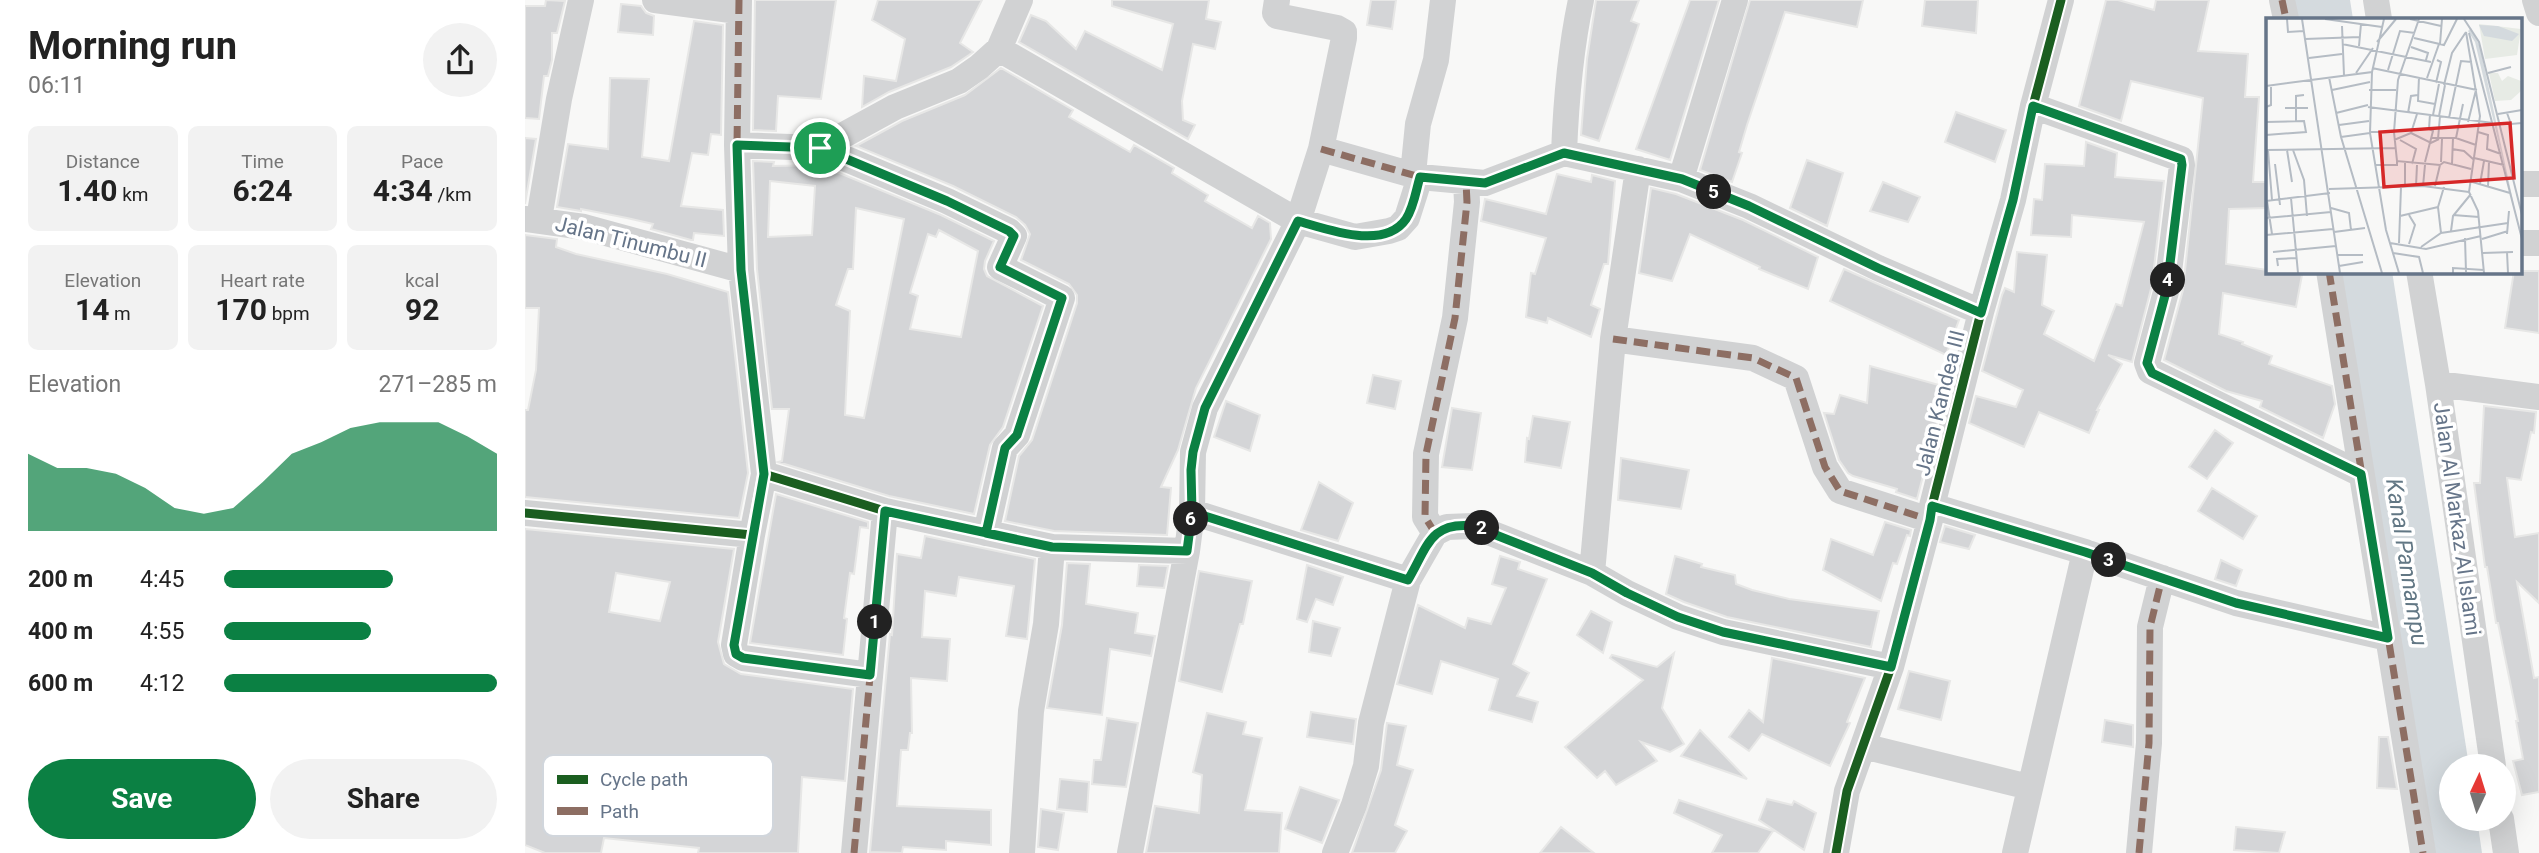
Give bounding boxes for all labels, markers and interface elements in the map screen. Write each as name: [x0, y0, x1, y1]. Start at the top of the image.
inset map: [2266, 18, 2521, 273]
button: share: [423, 23, 497, 97]
text: Morning run: [28, 24, 237, 68]
text: 06:11: [28, 72, 85, 99]
pin: [790, 118, 850, 178]
icon: arrive: [801, 129, 839, 167]
text: Distance: [66, 150, 140, 173]
text: Time: [241, 150, 284, 173]
text: Pace: [401, 150, 443, 173]
text: 1.40: [57, 173, 117, 208]
text: 6:24: [232, 173, 293, 208]
text: 4:34: [373, 173, 433, 208]
pin: 5: [1697, 174, 1731, 210]
text: 5: [1708, 180, 1719, 203]
text: km: [117, 183, 149, 206]
text: /km: [433, 183, 472, 206]
street label: Jalan Tinumbu II: [553, 212, 709, 272]
pin: 4: [2151, 262, 2185, 298]
text: 4: [2162, 268, 2173, 291]
text: Elevation: [64, 269, 141, 292]
text: Heart rate: [220, 269, 305, 292]
text: kcal: [405, 269, 439, 292]
text: 14: [75, 292, 109, 327]
text: 170: [215, 292, 267, 327]
text: 92: [405, 292, 439, 327]
text: m: [109, 302, 131, 325]
text: bpm: [267, 302, 310, 325]
street label: Jalan Kandea III: [1910, 328, 1970, 478]
text: Elevation: [28, 371, 121, 398]
text: 271–285 m: [378, 371, 497, 398]
street label: Jalan Al Markaz Al Islami: [2429, 401, 2485, 637]
water label: Kanal Pannampu: [2380, 477, 2433, 648]
pin: 6: [1173, 502, 1209, 536]
text: 6: [1185, 507, 1196, 530]
pin: 2: [1465, 510, 1499, 546]
text: 2: [1476, 516, 1487, 539]
pin: 3: [2091, 542, 2127, 578]
text: 3: [2103, 548, 2114, 571]
text: 200 m: [28, 566, 93, 593]
text: 4:45: [140, 566, 184, 593]
pin: 1: [857, 604, 893, 640]
text: 1: [869, 610, 880, 633]
text: 400 m: [28, 618, 93, 645]
text: 4:55: [140, 618, 184, 645]
text: 600 m: [28, 670, 93, 697]
text: 4:12: [140, 670, 184, 697]
north arrow: [2439, 754, 2517, 831]
map controls: [2439, 754, 2516, 831]
legend: [543, 755, 773, 836]
button: Save: [28, 759, 256, 839]
button: Share: [270, 759, 497, 839]
text: Cycle path: [600, 768, 688, 791]
text: Path: [600, 800, 639, 823]

